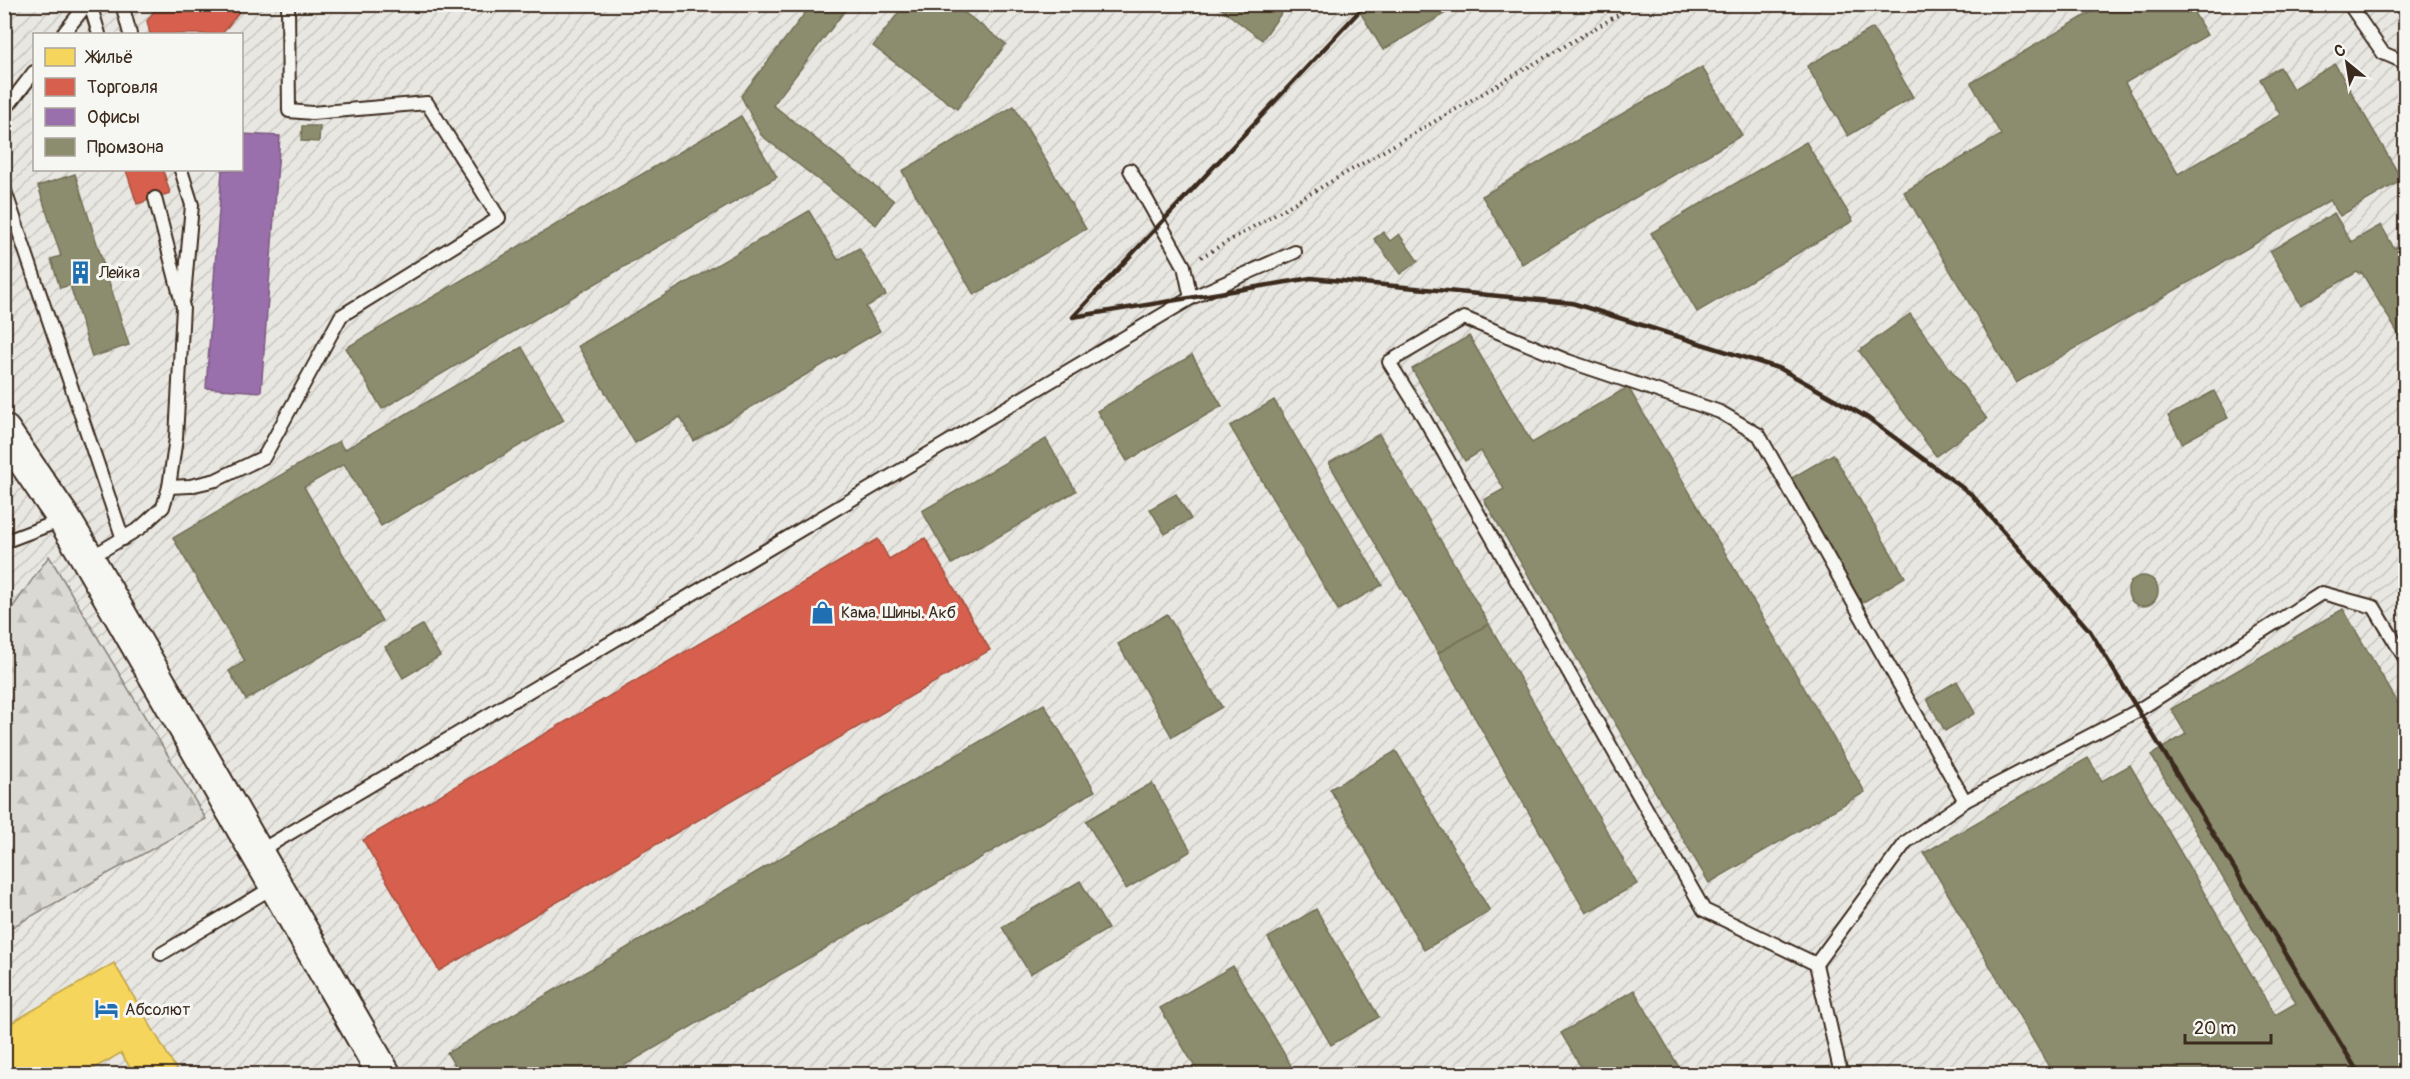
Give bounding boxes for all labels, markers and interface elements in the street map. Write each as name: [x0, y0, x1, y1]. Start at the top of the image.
legend: [33, 33, 243, 171]
north arrow: [2317, 33, 2377, 93]
text: С: [2331, 40, 2349, 62]
text: Жильё: [84, 46, 133, 69]
text: Торговля: [87, 76, 158, 99]
text: Офисы: [87, 106, 140, 129]
text: Промзона: [87, 136, 164, 159]
building icon: Лейка: [68, 259, 94, 285]
place label: Лейка: [98, 263, 140, 283]
shop icon: Кама. Шины. Акб: [810, 599, 836, 625]
place label: Кама. Шины. Акб: [841, 603, 956, 623]
hotel icon: Абсолют: [94, 996, 120, 1022]
place label: Абсолют: [125, 1000, 190, 1020]
scale bar: [2185, 1007, 2270, 1045]
text: 20 m: [2194, 1017, 2236, 1040]

